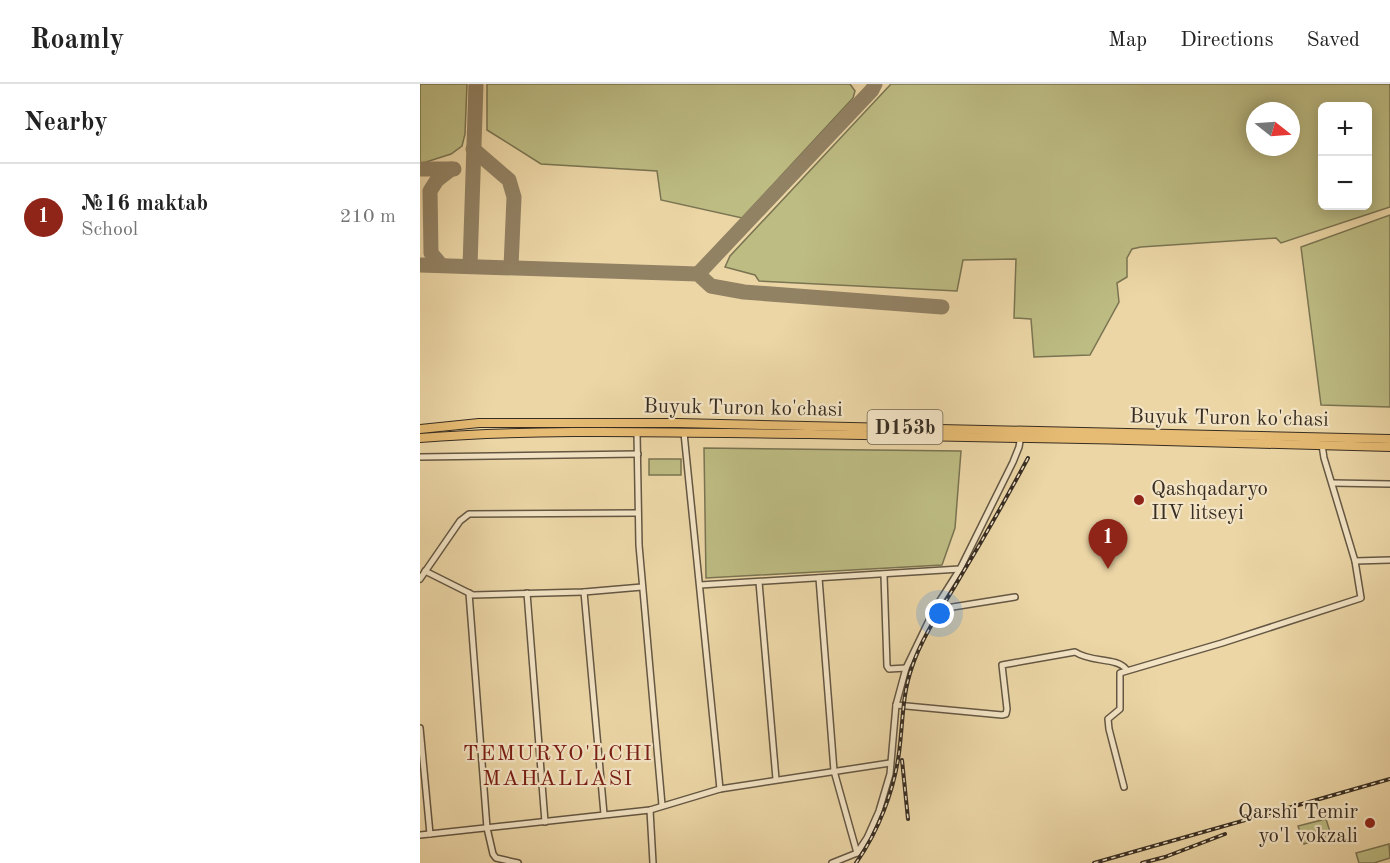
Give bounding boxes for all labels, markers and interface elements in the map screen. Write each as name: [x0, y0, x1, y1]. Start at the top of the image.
text: Roamly: [30, 27, 124, 55]
text: Map: [1108, 30, 1147, 51]
text: Directions: [1180, 30, 1274, 51]
text: Saved: [1307, 30, 1360, 51]
north arrow: [1246, 102, 1300, 156]
map controls: [1318, 102, 1372, 210]
button: +: [1318, 102, 1372, 156]
text: Nearby: [24, 110, 108, 136]
button: −: [1318, 156, 1372, 210]
text: №16 maktab: [81, 193, 208, 215]
text: 1: [38, 207, 49, 227]
text: 210 m: [340, 207, 396, 227]
text: School: [81, 220, 138, 240]
street label: Buyuk Turon ko'chasi: [643, 396, 843, 421]
street label: Buyuk Turon ko'chasi: [1129, 406, 1329, 431]
road number: D153b: [868, 410, 942, 444]
place label: Qashqadaryo IIV litseyi: [1151, 479, 1268, 524]
marker: Qashqadaryo IIV litseyi: [1132, 493, 1146, 507]
pin: 1: [1088, 520, 1128, 569]
your location: [925, 599, 954, 628]
district label: TEMURYO'LCHI MAHALLASI: [463, 743, 653, 790]
place label: Qarshi Temir yo'l vokzali: [1238, 802, 1358, 847]
marker: Qarshi Temir yo'l vokzali: [1363, 816, 1377, 830]

